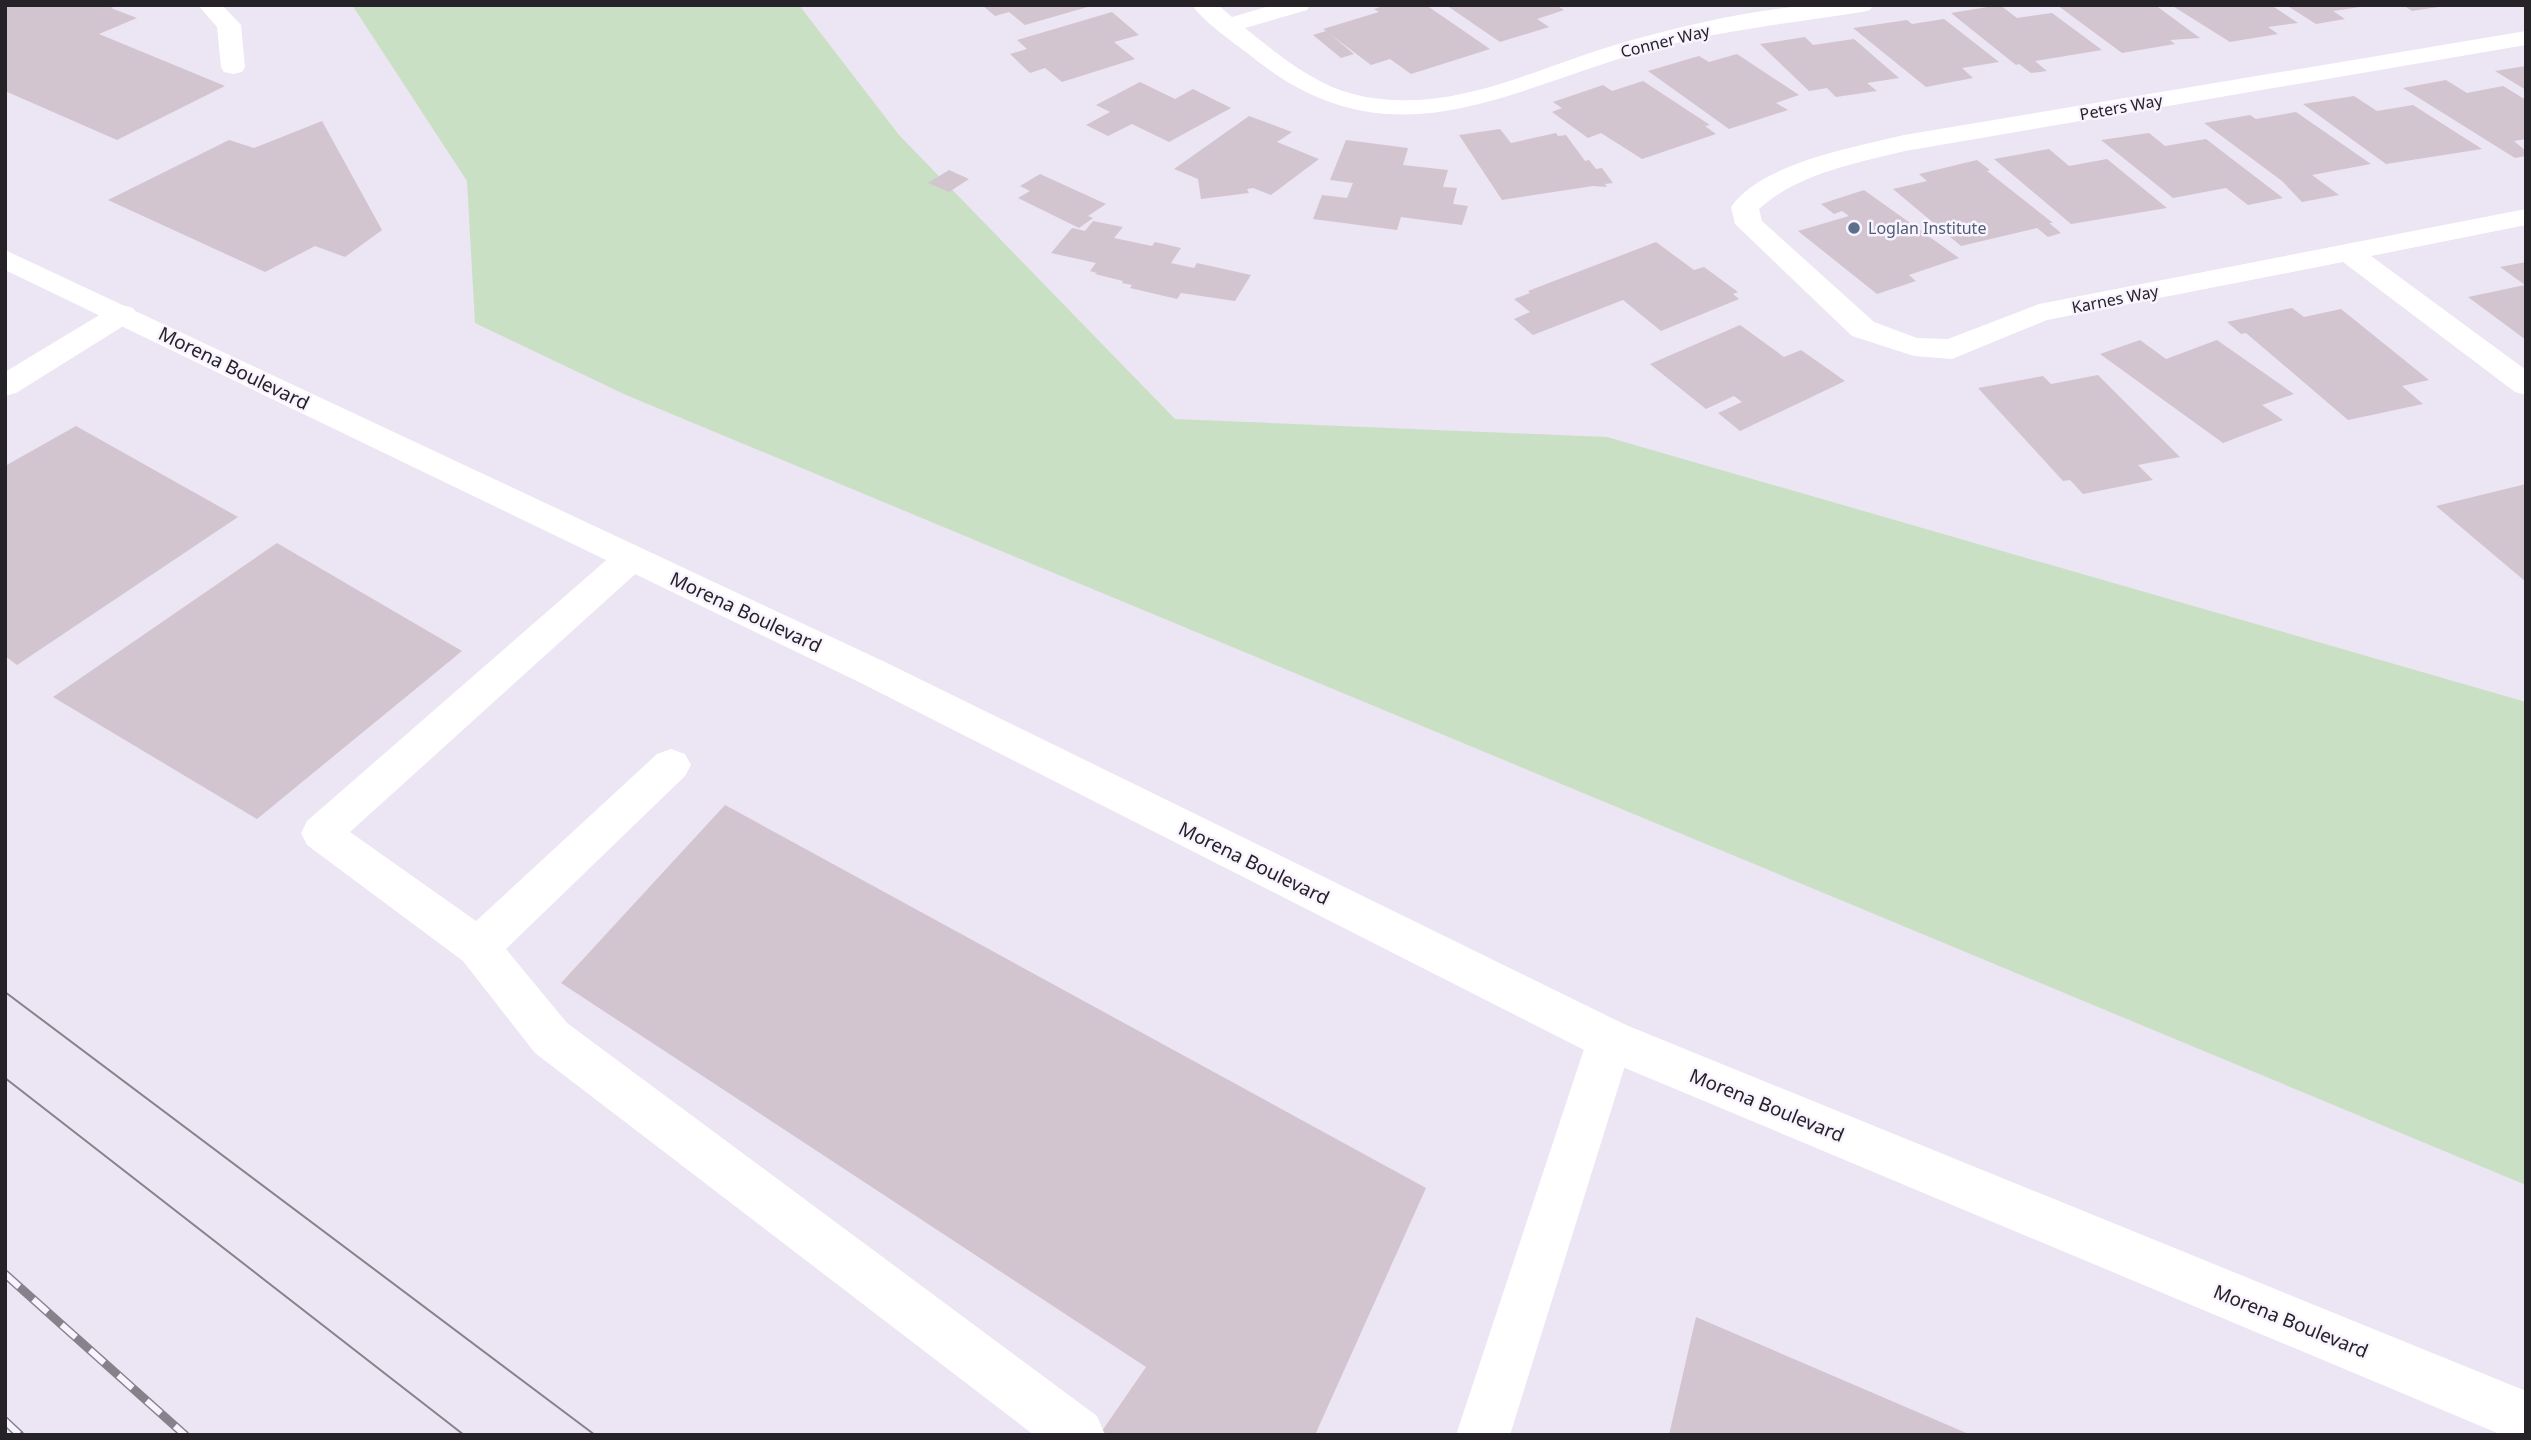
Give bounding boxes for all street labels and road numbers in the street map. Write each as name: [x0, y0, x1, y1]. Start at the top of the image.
street label: Conner Way: [1618, 19, 1713, 63]
street label: Peters Way: [2078, 89, 2165, 125]
street label: Karnes Way: [2070, 280, 2161, 318]
street label: Morena Boulevard: [154, 320, 314, 416]
street label: Morena Boulevard: [666, 565, 826, 659]
street label: Morena Boulevard: [1174, 815, 1334, 911]
street label: Morena Boulevard: [1686, 1062, 1848, 1148]
street label: Morena Boulevard: [2210, 1278, 2372, 1364]

